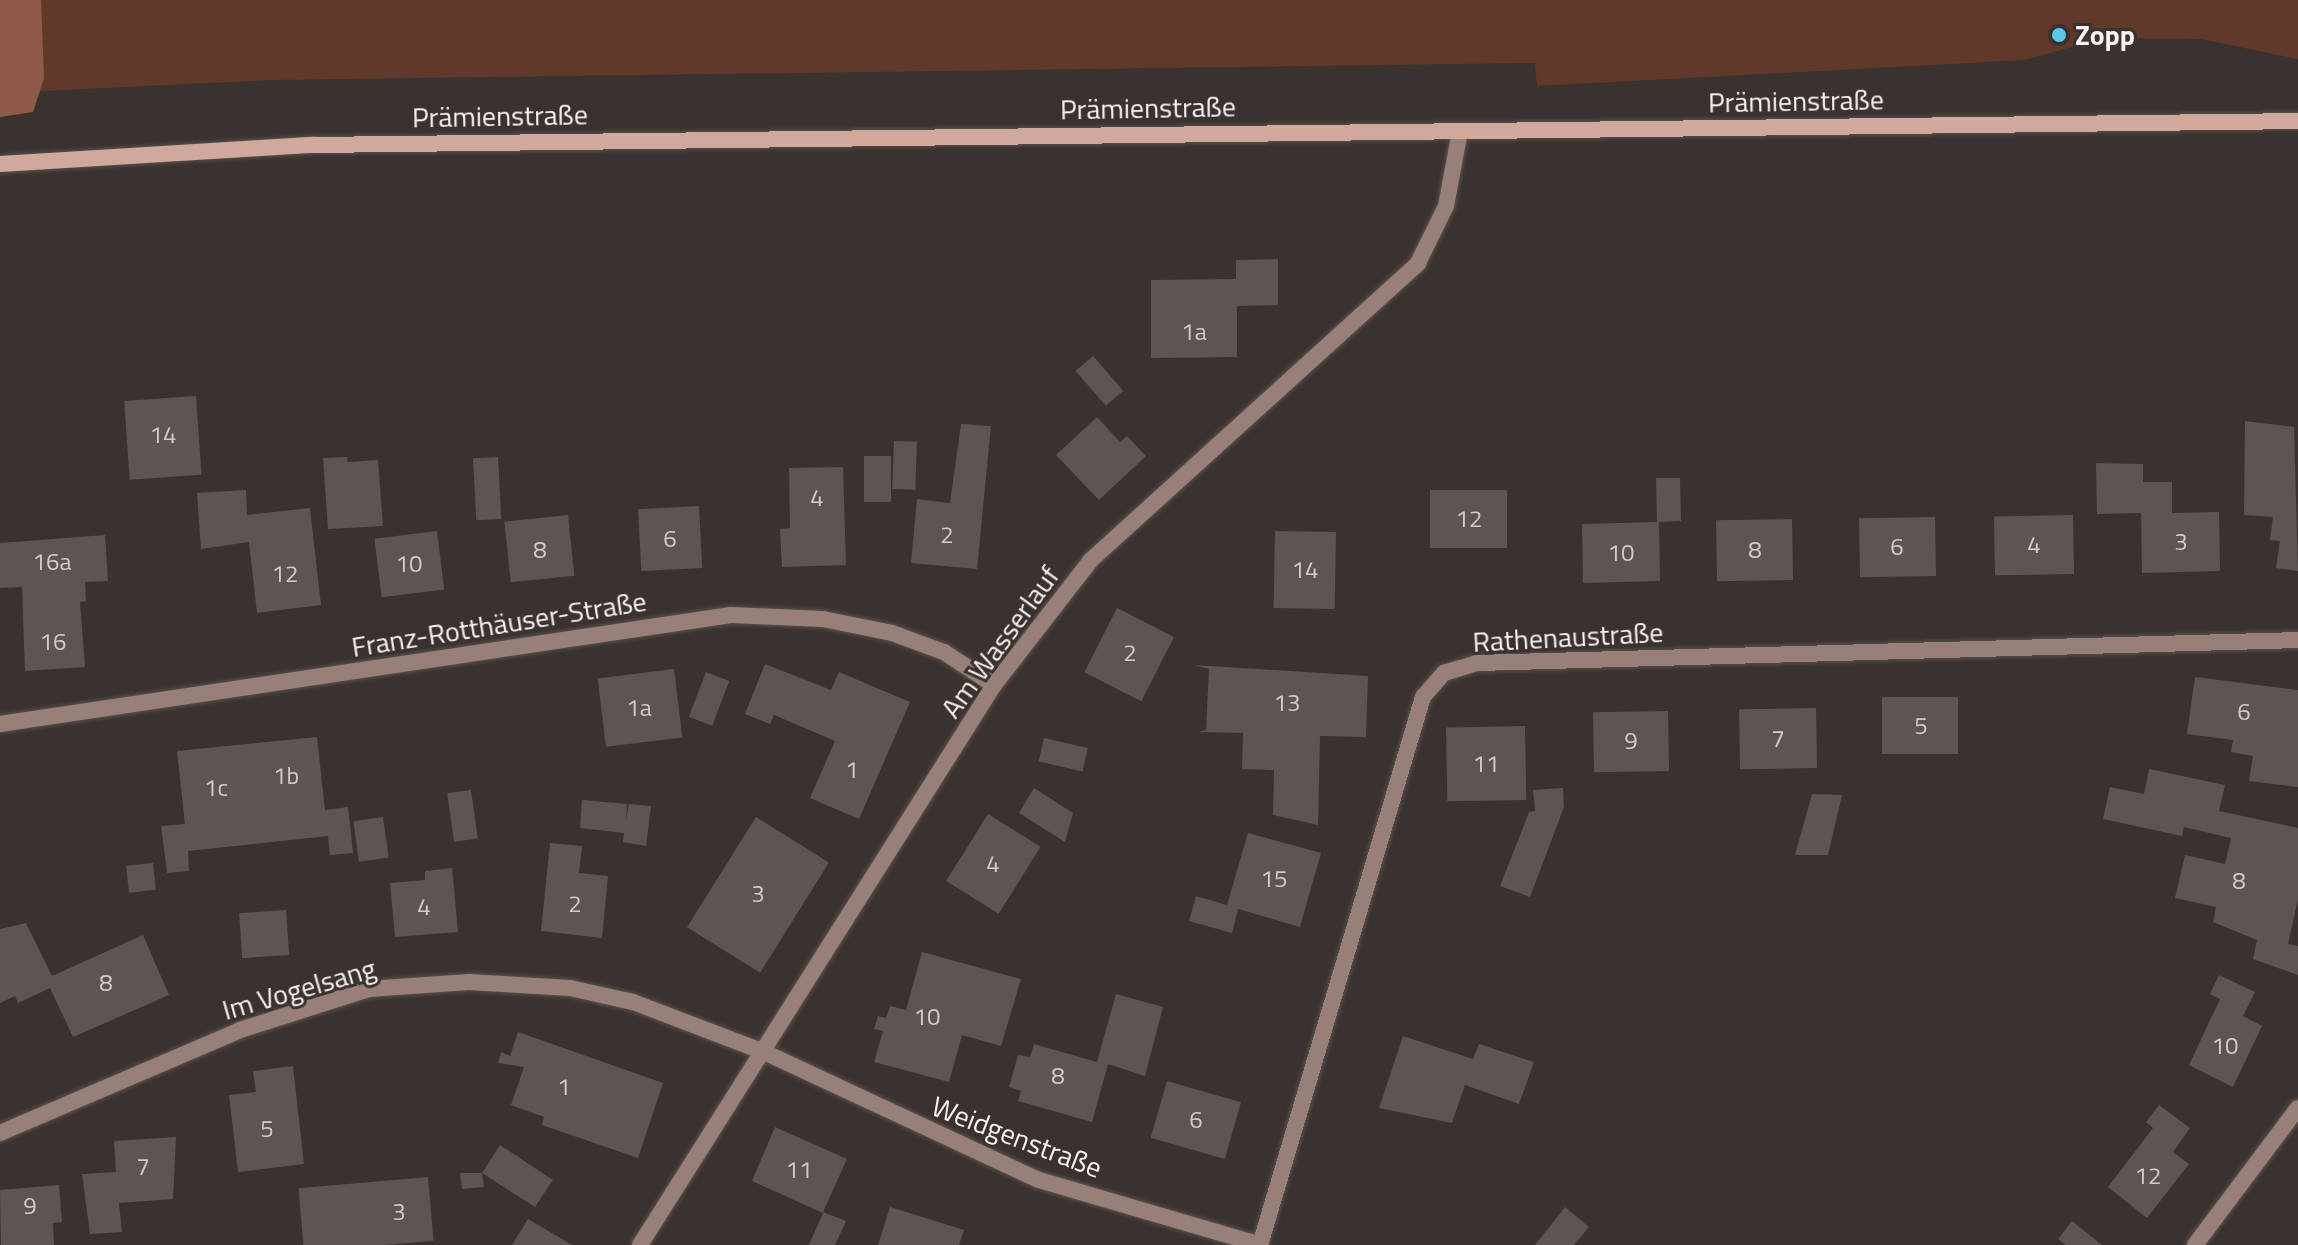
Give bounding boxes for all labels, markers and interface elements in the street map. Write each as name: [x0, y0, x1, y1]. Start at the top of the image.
place label: Zopp: [2075, 18, 2135, 52]
marker: Zopp: [2050, 26, 2068, 44]
street label: Prämienstraße: [1708, 83, 1884, 119]
street label: Prämienstraße: [1060, 90, 1236, 126]
street label: Prämienstraße: [412, 98, 588, 134]
house number: 1a: [1181, 318, 1207, 346]
house number: 14: [150, 421, 176, 449]
house number: 4: [810, 484, 824, 512]
house number: 12: [1456, 505, 1482, 533]
house number: 2: [940, 521, 954, 549]
house number: 6: [663, 525, 677, 553]
house number: 3: [2174, 528, 2188, 556]
house number: 4: [2027, 531, 2041, 559]
house number: 6: [1890, 533, 1904, 561]
house number: 8: [533, 536, 547, 564]
house number: 8: [1748, 536, 1762, 564]
house number: 10: [1608, 539, 1634, 567]
house number: 16a: [33, 548, 71, 576]
house number: 10: [396, 550, 422, 578]
house number: 14: [1292, 556, 1318, 584]
house number: 12: [272, 560, 298, 588]
street label: Am Wasserlauf: [934, 560, 1066, 724]
street label: Franz-Rotthäuser-Straße: [349, 584, 649, 664]
street label: Rathenaustraße: [1472, 615, 1664, 659]
house number: 16: [40, 628, 66, 656]
house number: 2: [1123, 639, 1137, 667]
house number: 13: [1274, 689, 1300, 717]
house number: 1a: [626, 694, 652, 722]
house number: 6: [2237, 698, 2251, 726]
house number: 5: [1914, 712, 1928, 740]
house number: 7: [1771, 725, 1785, 753]
house number: 9: [1624, 727, 1638, 755]
house number: 11: [1473, 750, 1499, 778]
house number: 1: [845, 756, 859, 784]
house number: 1b: [273, 762, 299, 790]
house number: 1c: [204, 774, 228, 802]
house number: 4: [986, 850, 1000, 878]
house number: 15: [1261, 865, 1287, 893]
house number: 8: [2232, 867, 2246, 895]
house number: 3: [751, 880, 765, 908]
house number: 2: [568, 890, 582, 918]
house number: 4: [417, 893, 431, 921]
street label: Im Vogelsang: [218, 951, 380, 1027]
house number: 8: [99, 969, 113, 997]
house number: 10: [914, 1003, 940, 1031]
house number: 10: [2212, 1032, 2238, 1060]
house number: 8: [1051, 1062, 1065, 1090]
house number: 1: [557, 1073, 571, 1101]
street label: Weidgenstraße: [927, 1089, 1107, 1185]
house number: 6: [1189, 1106, 1203, 1134]
house number: 5: [260, 1115, 274, 1143]
house number: 7: [136, 1153, 150, 1181]
house number: 11: [786, 1156, 812, 1184]
house number: 12: [2135, 1162, 2161, 1190]
house number: 9: [23, 1192, 37, 1220]
house number: 3: [392, 1198, 406, 1226]

